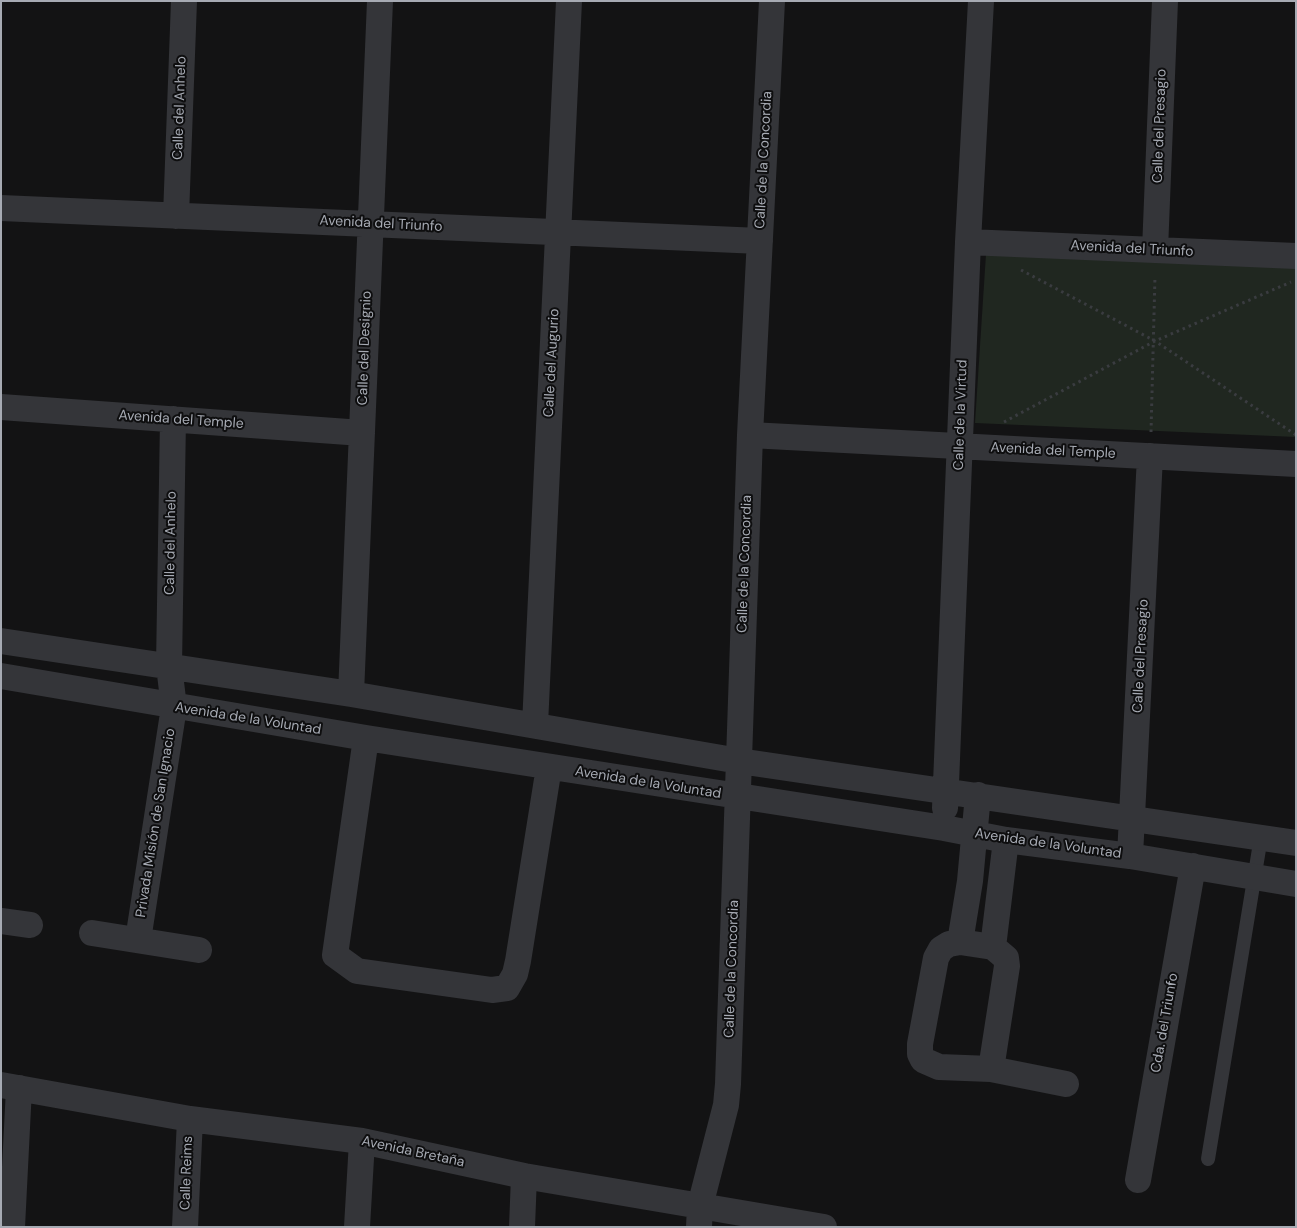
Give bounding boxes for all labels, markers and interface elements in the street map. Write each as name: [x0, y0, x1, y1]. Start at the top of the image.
street label: Calle del Anhelo: [170, 56, 190, 160]
street label: Calle del Presagio: [1150, 69, 1170, 183]
street label: Calle de la Concordia: [752, 91, 776, 229]
street label: Avenida del Triunfo: [319, 212, 443, 236]
street label: Avenida del Triunfo: [1070, 237, 1194, 261]
street label: Calle del Designio: [355, 290, 375, 406]
street label: Calle del Augurio: [541, 308, 563, 418]
street label: Calle de la Virtud: [951, 359, 971, 471]
street label: Avenida del Temple: [118, 407, 244, 433]
street label: Avenida del Temple: [990, 439, 1116, 463]
street label: Calle del Anhelo: [162, 491, 180, 595]
street label: Calle de la Concordia: [734, 495, 756, 633]
street label: Calle del Presagio: [1130, 599, 1152, 713]
street label: Avenida de la Voluntad: [174, 699, 322, 739]
street label: Privada Misión de San Ignacio: [133, 727, 179, 919]
street label: Avenida de la Voluntad: [574, 763, 722, 803]
street label: Avenida de la Voluntad: [974, 825, 1122, 863]
street label: Calle de la Concordia: [721, 900, 743, 1038]
street label: Cda. del Triunfo: [1148, 972, 1182, 1074]
street label: Avenida Bretaña: [360, 1133, 466, 1171]
street label: Calle Reims: [177, 1136, 197, 1210]

